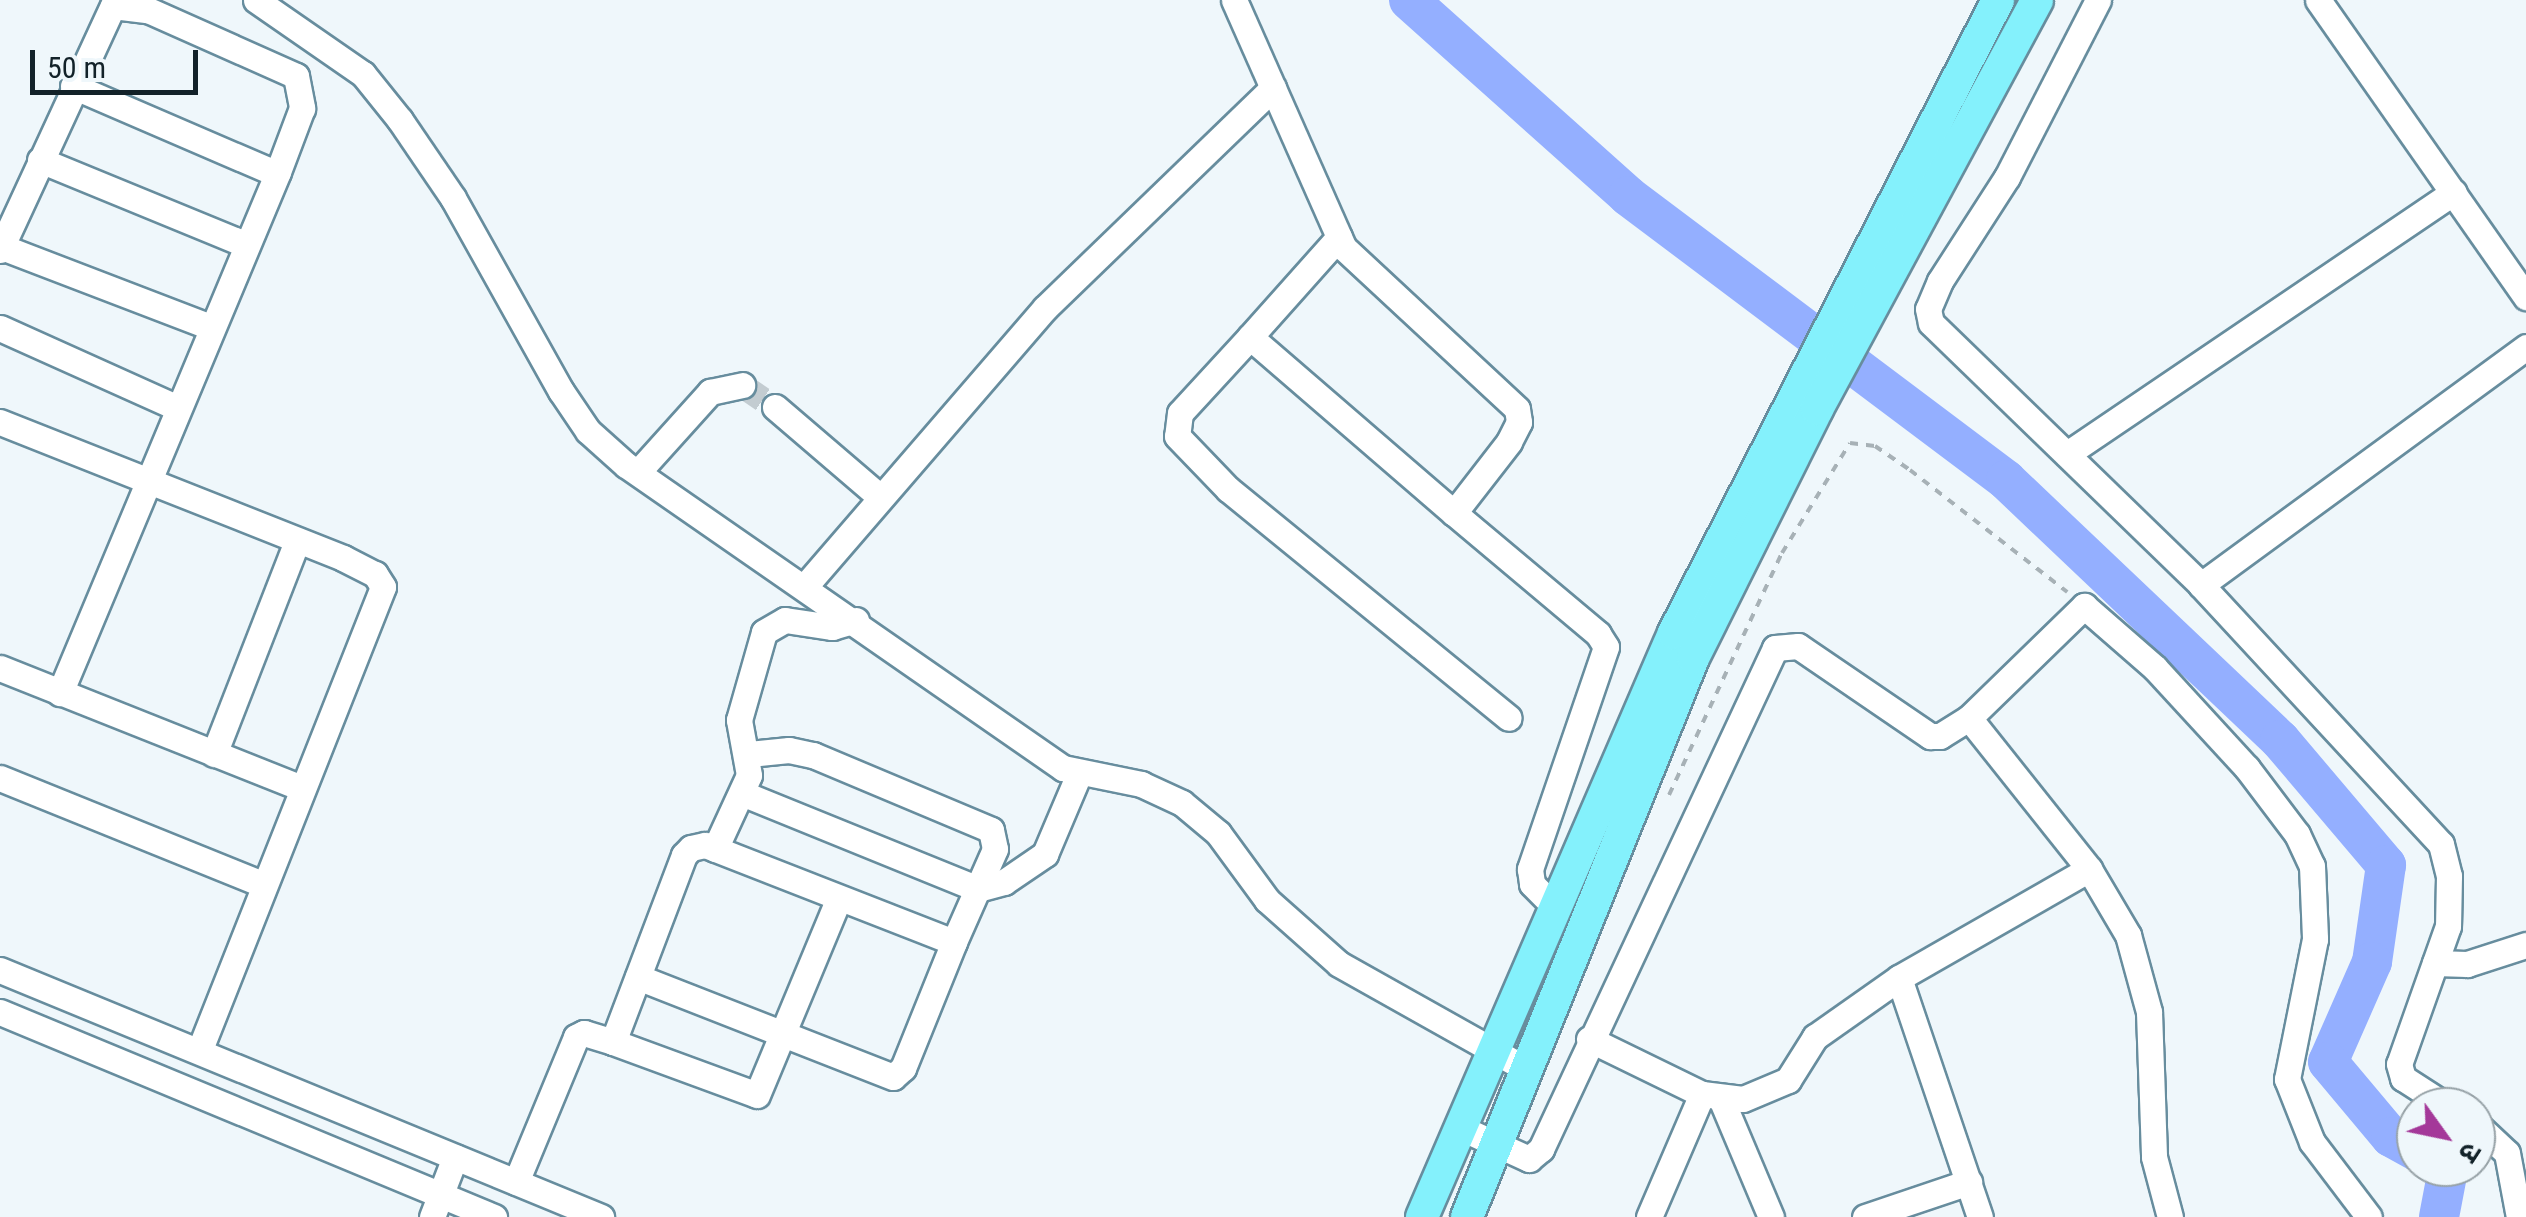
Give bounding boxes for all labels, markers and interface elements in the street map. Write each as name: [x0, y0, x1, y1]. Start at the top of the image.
scale bar: [35, 30, 202, 92]
text: 50 m: [47, 50, 106, 85]
north arrow: [2396, 1087, 2496, 1187]
text: उ: [2452, 1137, 2488, 1168]

